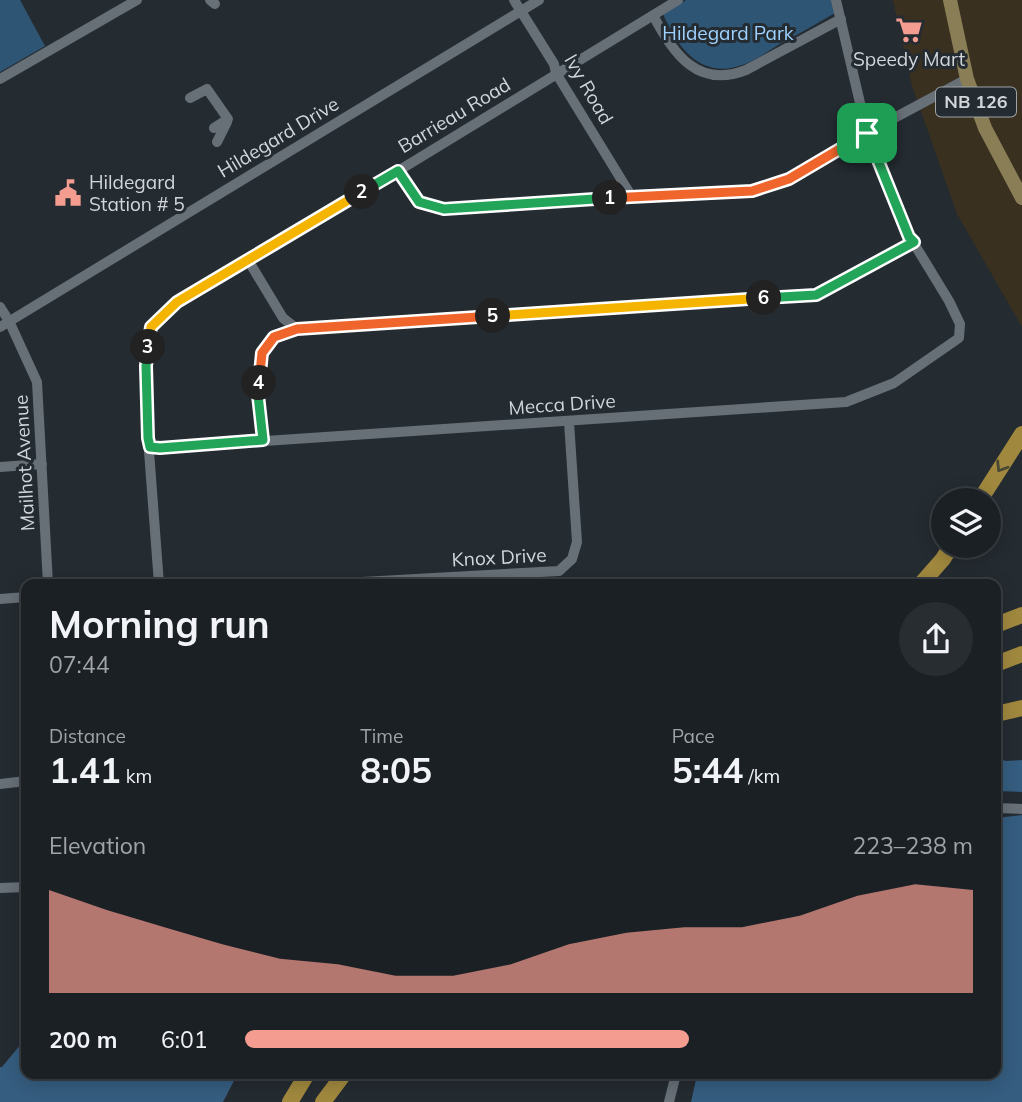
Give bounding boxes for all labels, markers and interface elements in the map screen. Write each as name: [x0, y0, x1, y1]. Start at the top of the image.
supermarket icon: Speedy Mart: [894, 15, 924, 45]
park label: Hildegard Park: [662, 21, 794, 45]
place label: Speedy Mart: [853, 47, 965, 71]
street label: Ivy Road: [559, 50, 619, 128]
street label: Barrieau Road: [393, 72, 515, 158]
road number: NB 126: [936, 88, 1016, 116]
street label: Hildegard Drive: [213, 91, 343, 183]
pin: [837, 103, 897, 163]
icon: arrive: [848, 114, 886, 152]
place label: Hildegard Station # 5: [89, 170, 185, 216]
pin: 2: [344, 174, 380, 210]
public building icon: Hildegard Station # 5: [53, 178, 83, 208]
text: 2: [356, 179, 367, 203]
pin: 1: [592, 180, 628, 216]
text: 1: [604, 185, 615, 209]
pin: 6: [746, 280, 782, 316]
text: 6: [758, 285, 769, 309]
pin: 5: [476, 298, 510, 334]
text: 5: [487, 303, 498, 327]
pin: 3: [130, 330, 166, 364]
text: 3: [142, 334, 153, 358]
pin: 4: [242, 366, 276, 400]
text: 4: [253, 370, 264, 394]
street label: Mecca Drive: [508, 388, 616, 420]
street label: Mailhot Avenue: [8, 394, 40, 532]
one-way arrow: [997, 460, 1010, 473]
map controls: [931, 488, 1001, 558]
button: layers: [931, 488, 1001, 558]
street label: Knox Drive: [451, 543, 547, 571]
text: Morning run: [49, 600, 270, 648]
button: share: [899, 602, 973, 676]
text: 07:44: [49, 650, 109, 679]
text: Distance: [49, 724, 126, 748]
text: Time: [360, 724, 403, 748]
text: Pace: [672, 724, 715, 748]
text: 1.41: [49, 748, 121, 792]
text: 8:05: [360, 748, 432, 792]
text: 5:44: [672, 748, 743, 792]
text: km: [121, 764, 152, 788]
text: /km: [743, 764, 780, 788]
text: Elevation: [49, 831, 146, 860]
text: 223–238 m: [852, 831, 973, 860]
text: 200 m: [49, 1025, 117, 1054]
text: 6:01: [161, 1025, 208, 1054]

